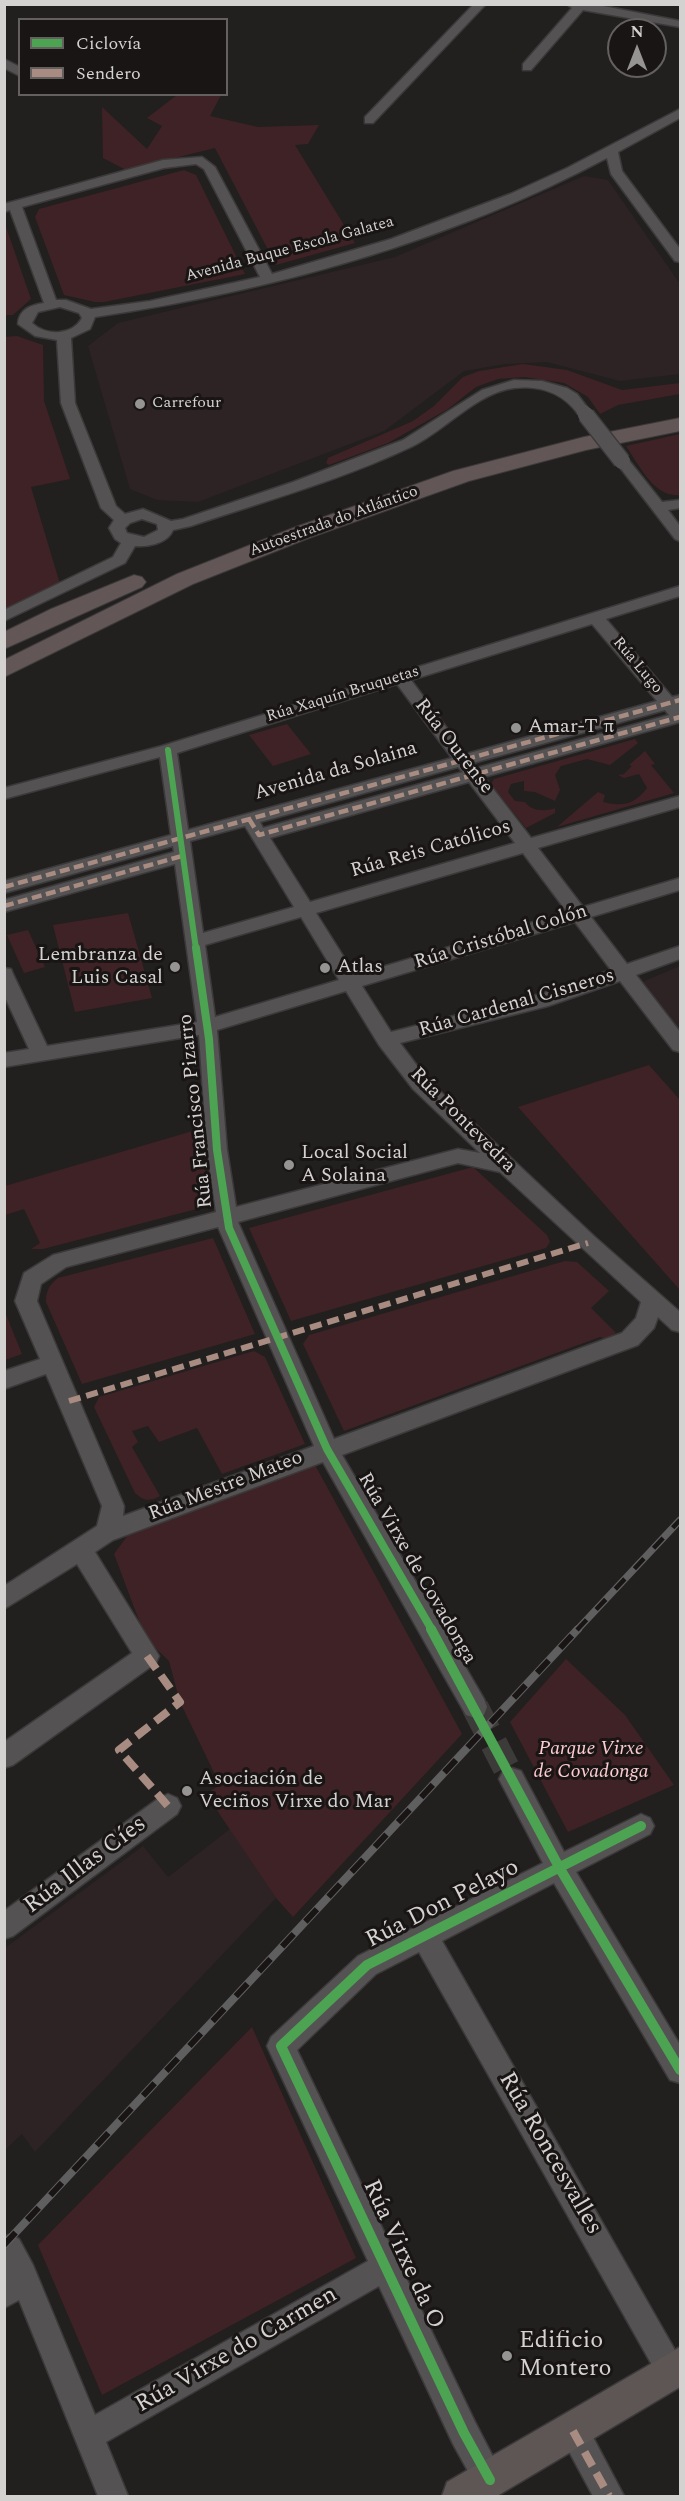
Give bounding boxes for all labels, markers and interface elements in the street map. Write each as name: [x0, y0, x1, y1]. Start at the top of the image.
legend: [18, 18, 228, 96]
north arrow: [607, 18, 667, 78]
text: N: [630, 20, 644, 44]
text: Ciclovía: [76, 30, 141, 57]
text: Sendero: [76, 60, 141, 87]
street label: Avenida Buque Escola Galatea: [184, 213, 396, 287]
place label: Carrefour: [152, 394, 221, 414]
marker: Carrefour: [133, 397, 147, 411]
street label: Autoestrada do Atlántico: [247, 483, 421, 561]
street label: Rúa Lugo: [608, 634, 666, 698]
street label: Rúa Xaquín Bruquetas: [264, 663, 422, 727]
street label: Rúa Ourense: [408, 695, 498, 799]
place label: Amar-T π: [528, 716, 615, 740]
marker: Amar-T π: [509, 721, 523, 735]
street label: Avenida da Solaina: [252, 737, 420, 807]
street label: Rúa Reis Católicos: [348, 816, 514, 884]
street label: Rúa Cristóbal Colón: [412, 900, 590, 976]
place label: Lembranza de Luis Casal: [38, 944, 163, 991]
place label: Atlas: [337, 956, 383, 980]
marker: Lembranza de Luis Casal: [168, 960, 182, 974]
marker: Atlas: [318, 961, 332, 975]
street label: Rúa Cardenal Cisneros: [416, 965, 618, 1043]
street label: Rúa Francisco Pizarro: [175, 1013, 219, 1209]
street label: Rúa Pontevedra: [404, 1063, 520, 1179]
place label: Local Social A Solaina: [301, 1142, 408, 1189]
marker: Local Social A Solaina: [282, 1158, 296, 1172]
street label: Rúa Mestre Mateo: [146, 1447, 306, 1527]
street label: Rúa Virxe de Covadonga: [351, 1469, 481, 1669]
park label: Parque Virxe de Covadonga: [533, 1738, 649, 1785]
place label: Asociación de Veciños Virxe do Mar: [199, 1768, 391, 1815]
marker: Asociación de Veciños Virxe do Mar: [180, 1784, 194, 1798]
street label: Rúa Illas Cíes: [19, 1811, 153, 1921]
street label: Rúa Don Pelayo: [362, 1854, 524, 1956]
street label: Rúa Roncesvalles: [491, 2068, 607, 2240]
street label: Rúa Virxe da O: [355, 2176, 449, 2334]
street label: Rúa Virxe do Carmen: [131, 2281, 343, 2421]
place label: Edificio Montero: [519, 2328, 612, 2384]
marker: Edificio Montero: [500, 2349, 514, 2363]

